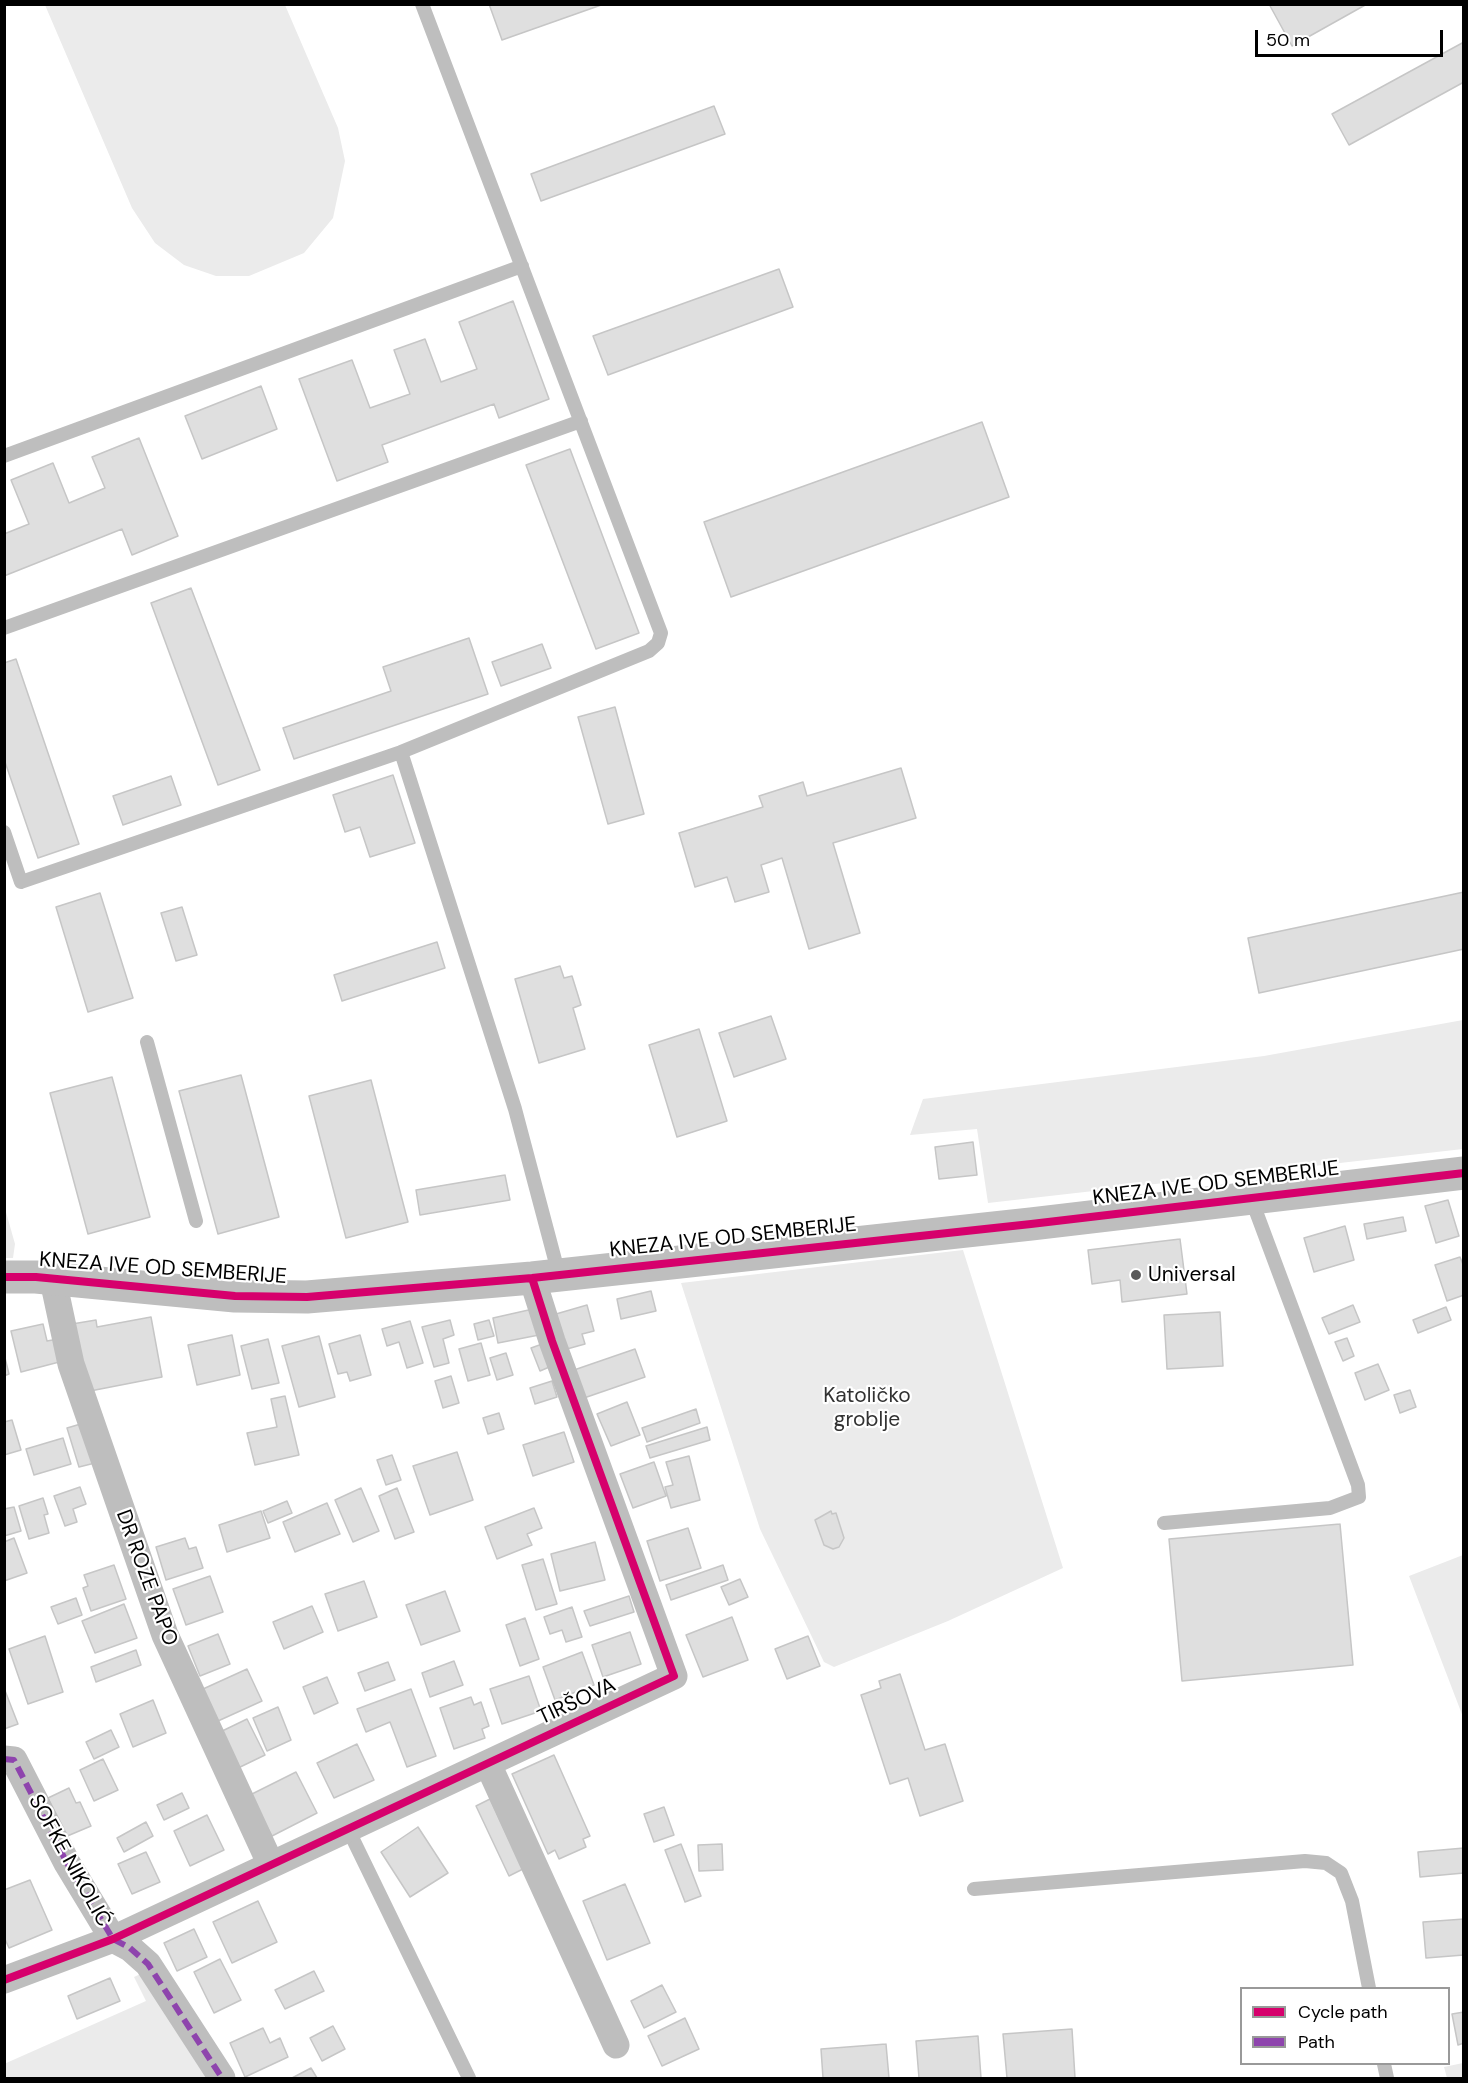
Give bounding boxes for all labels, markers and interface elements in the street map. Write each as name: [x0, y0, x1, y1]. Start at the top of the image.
scale bar: [1258, 18, 1446, 56]
text: 50 m: [1266, 28, 1310, 52]
street label: KNEZA IVE OD SEMBERIJE: [1091, 1156, 1341, 1212]
street label: KNEZA IVE OD SEMBERIJE: [608, 1212, 858, 1264]
street label: KNEZA IVE OD SEMBERIJE: [38, 1248, 288, 1290]
place label: Universal: [1148, 1262, 1236, 1288]
marker: Universal: [1129, 1268, 1143, 1282]
park label: Katoličko groblje: [823, 1383, 911, 1433]
street label: DR ROZE PAPO: [110, 1507, 182, 1649]
street label: TIRŠOVA: [534, 1673, 620, 1731]
street label: SOFKE NIKOLIĆ: [22, 1790, 116, 1932]
legend: [1240, 1987, 1450, 2065]
text: Cycle path: [1298, 2000, 1388, 2024]
text: Path: [1298, 2030, 1335, 2054]

